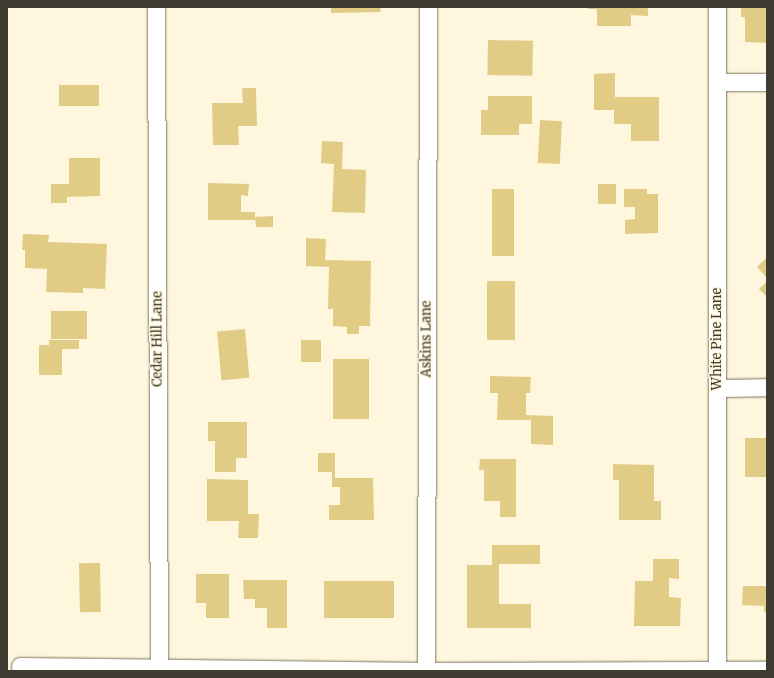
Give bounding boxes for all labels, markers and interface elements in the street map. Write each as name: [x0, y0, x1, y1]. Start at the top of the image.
street label: White Pine Lane: [709, 288, 725, 390]
street label: Cedar Hill Lane: [150, 291, 166, 387]
street label: Askins Lane: [419, 301, 435, 377]

